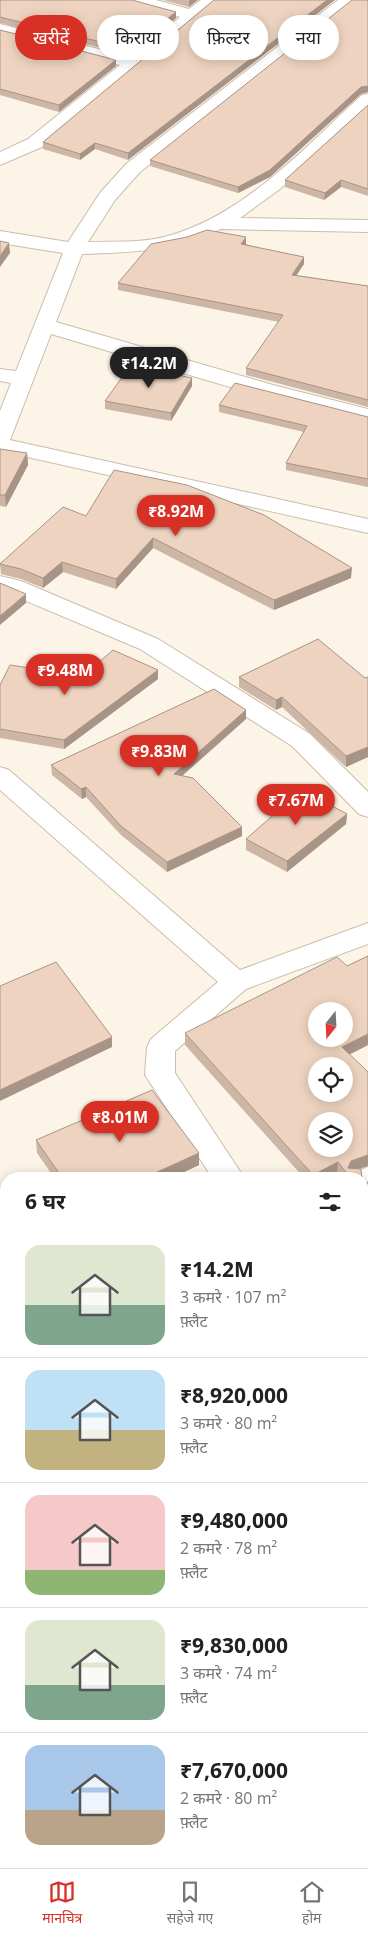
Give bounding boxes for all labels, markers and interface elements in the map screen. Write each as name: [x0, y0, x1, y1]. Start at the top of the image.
chip: खरीदें: [15, 15, 87, 60]
chip: किराया: [97, 15, 179, 60]
chip: फ़िल्टर: [189, 15, 268, 60]
chip: नया: [278, 15, 339, 60]
pin: ₹14.2M: [108, 346, 190, 389]
text: ₹14.2M: [121, 352, 177, 374]
pin: ₹8.92M: [135, 494, 217, 537]
text: ₹8.92M: [148, 500, 204, 522]
pin: ₹9.48M: [24, 654, 106, 696]
text: ₹9.48M: [37, 659, 93, 681]
pin: ₹9.83M: [118, 734, 200, 777]
text: ₹9.83M: [131, 740, 187, 762]
pin: ₹7.67M: [255, 784, 337, 826]
text: ₹7.67M: [268, 789, 324, 811]
north arrow: [308, 1002, 352, 1048]
map controls: [308, 1002, 353, 1157]
button: locate: [308, 1057, 353, 1102]
pin: ₹8.01M: [79, 1100, 161, 1143]
text: ₹8.01M: [92, 1106, 148, 1128]
button: layers: [308, 1112, 353, 1157]
text: 6 घर: [25, 1187, 65, 1215]
icon: filters: [316, 1188, 344, 1216]
text: ₹14.2M: [180, 1255, 254, 1283]
icon: home: [65, 1265, 125, 1325]
text: 3 कमरे · 107 m²: [180, 1286, 286, 1308]
text: फ़्लैट: [180, 1310, 208, 1332]
text: ₹8,920,000: [180, 1381, 288, 1409]
icon: home: [65, 1390, 125, 1450]
text: 3 कमरे · 80 m²: [180, 1412, 277, 1434]
text: फ़्लैट: [180, 1436, 208, 1458]
text: ₹9,480,000: [180, 1506, 288, 1534]
icon: home: [65, 1515, 125, 1575]
text: 2 कमरे · 78 m²: [180, 1537, 277, 1559]
text: फ़्लैट: [180, 1561, 208, 1583]
text: ₹9,830,000: [180, 1631, 288, 1659]
icon: home: [65, 1640, 125, 1700]
text: 3 कमरे · 74 m²: [180, 1662, 277, 1684]
text: फ़्लैट: [180, 1686, 208, 1708]
text: ₹7,670,000: [180, 1756, 288, 1784]
icon: home: [65, 1765, 125, 1825]
text: 2 कमरे · 80 m²: [180, 1787, 277, 1809]
text: फ़्लैट: [180, 1811, 208, 1833]
tab: मानचित्र: [42, 1878, 82, 1929]
tab: सहेजे गए: [167, 1878, 213, 1929]
tab: होम: [298, 1878, 326, 1929]

